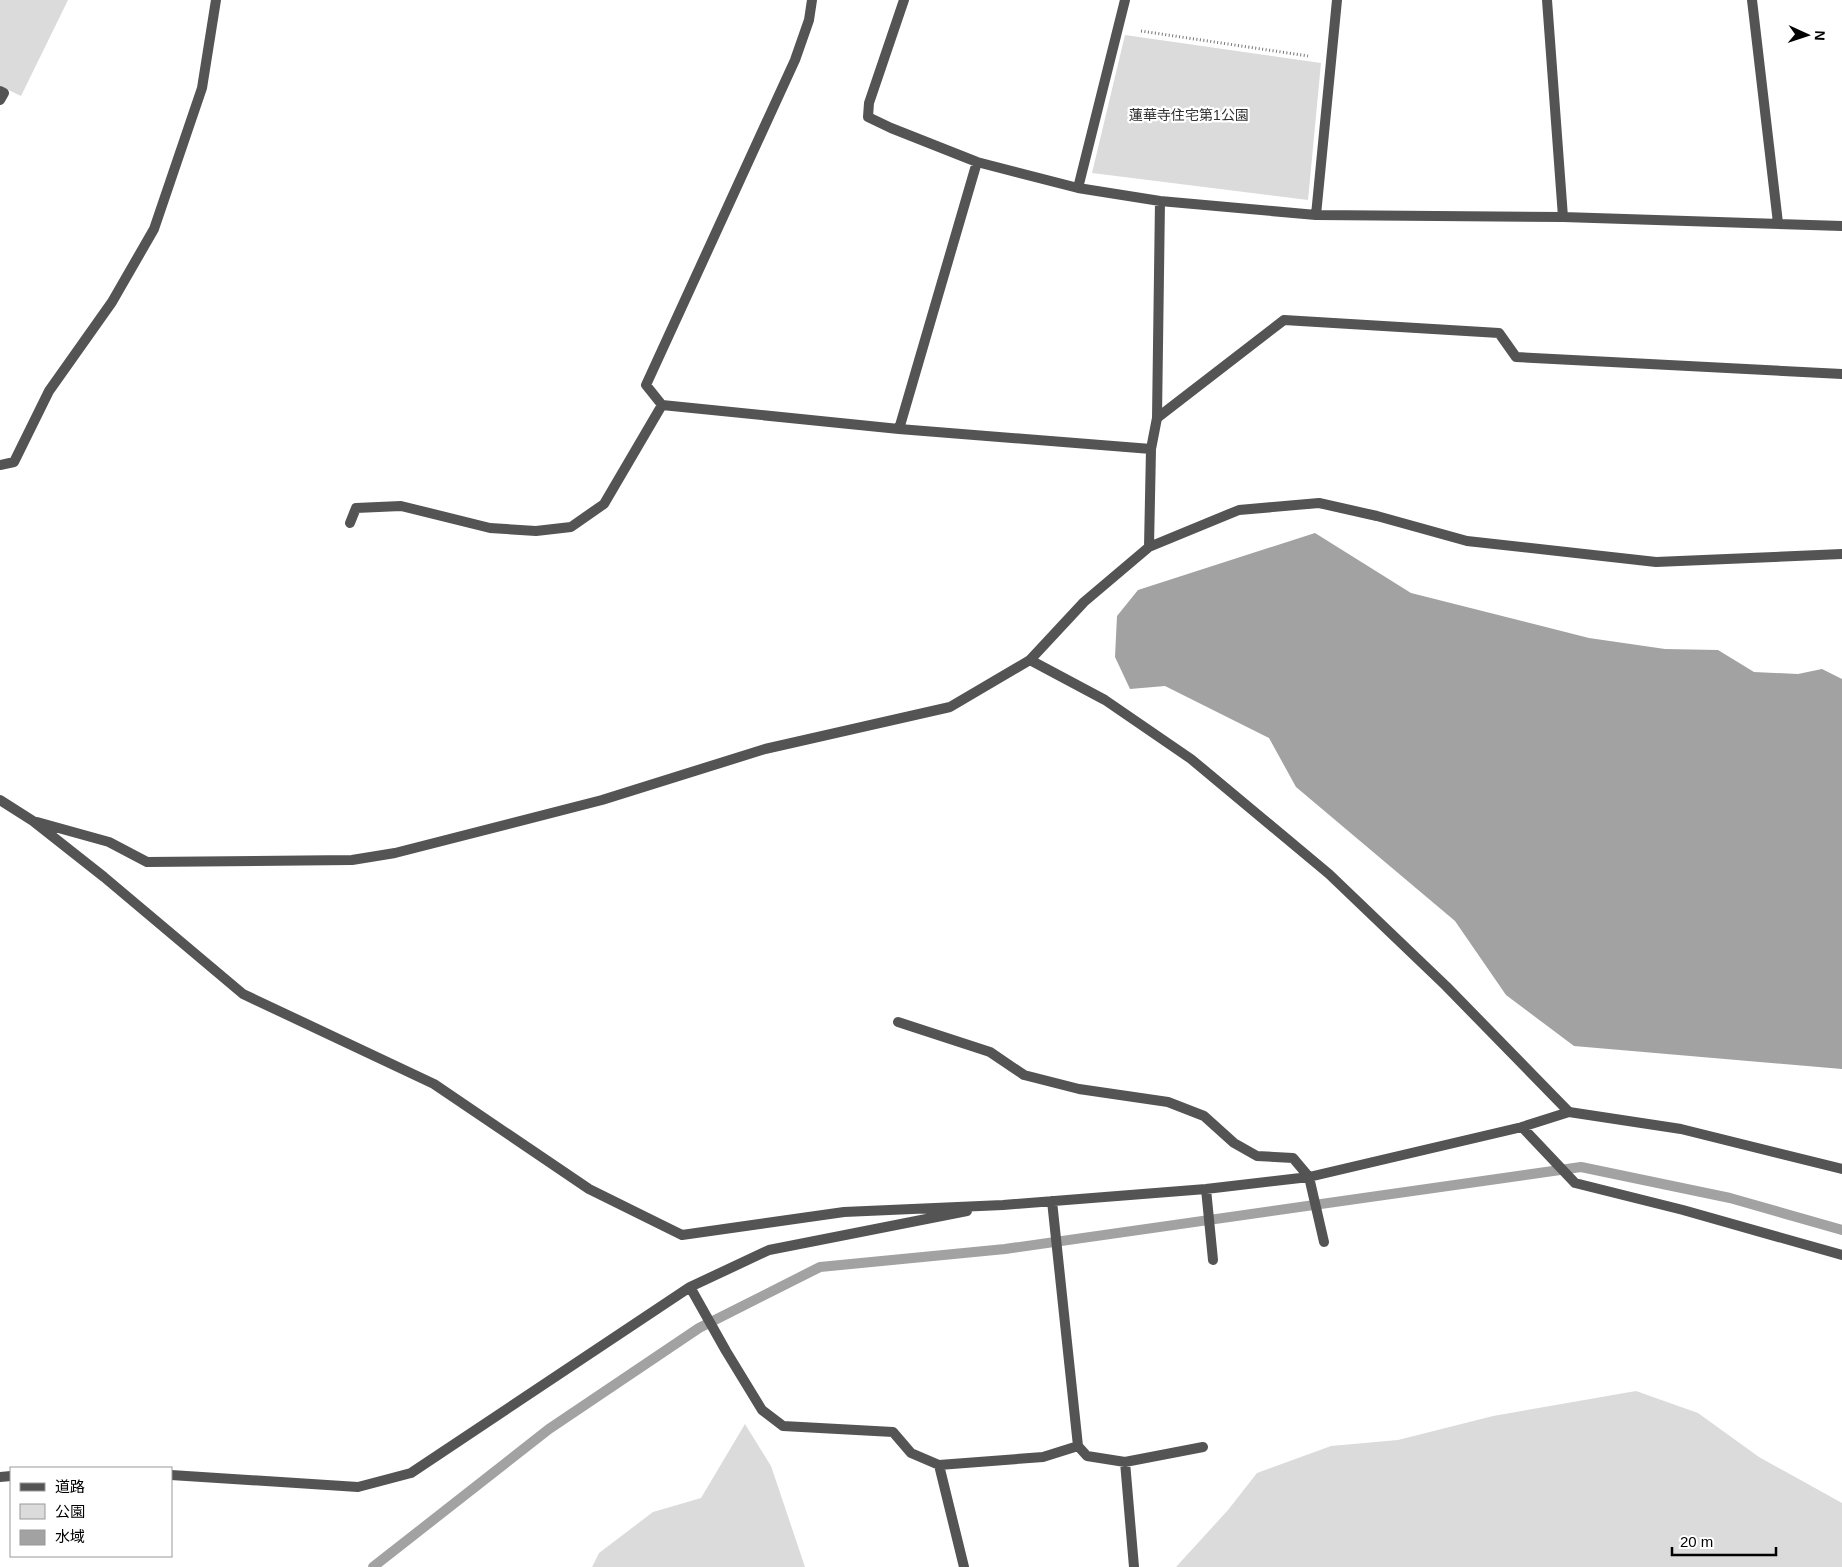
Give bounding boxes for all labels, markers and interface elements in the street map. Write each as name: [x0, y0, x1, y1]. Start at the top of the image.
north arrow: [1782, 10, 1832, 60]
text: N: [1812, 30, 1828, 41]
park label: 蓮華寺住宅第1公園: [1129, 107, 1249, 123]
legend: [10, 1467, 172, 1557]
text: 道路: [55, 1478, 85, 1495]
text: 公園: [55, 1503, 85, 1520]
scale bar: [1672, 1524, 1776, 1556]
text: 水域: [55, 1528, 85, 1545]
text: 20 m: [1680, 1533, 1713, 1550]

